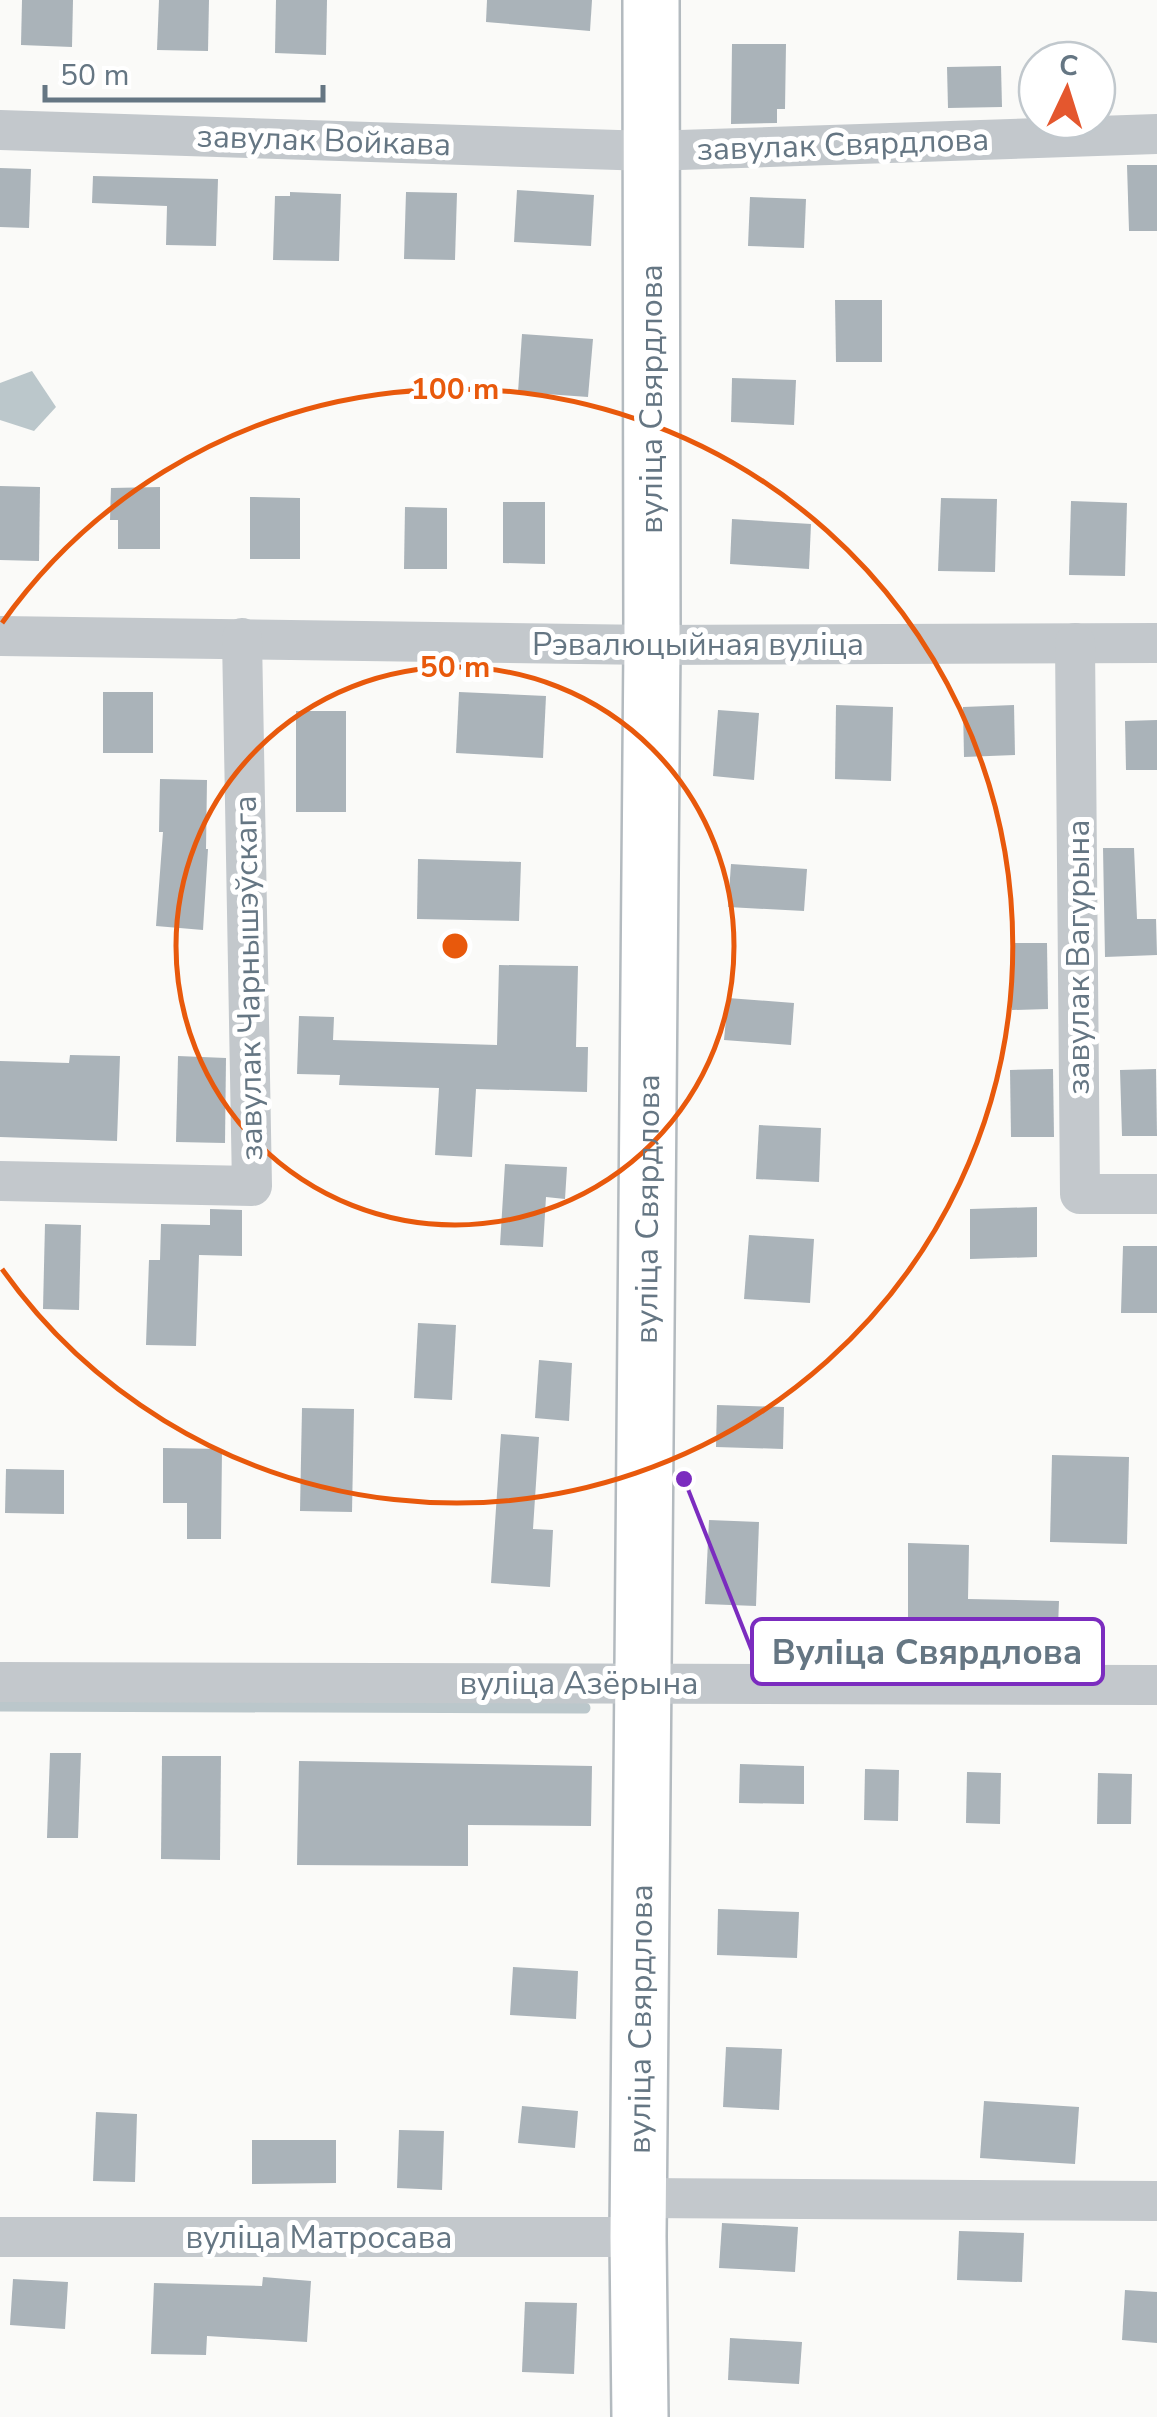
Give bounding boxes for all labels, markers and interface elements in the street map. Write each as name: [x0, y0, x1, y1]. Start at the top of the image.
scale bar: [45, 40, 322, 102]
north arrow: [1017, 40, 1117, 140]
text: С: [1058, 46, 1079, 86]
text: 50 m: [60, 55, 129, 96]
street label: завулак Войкава: [196, 115, 452, 166]
street label: завулак Свярдлова: [696, 118, 990, 171]
street label: вуліца Свярдлова: [630, 264, 673, 534]
text: 100 m: [411, 369, 499, 410]
street label: Рэвалюцыйная вуліца: [532, 623, 864, 666]
text: 50 m: [420, 647, 490, 688]
street label: завулак Чарнышэўскага: [224, 795, 273, 1161]
street label: завулак Вагурына: [1057, 819, 1100, 1095]
centre of rings: [437, 928, 473, 964]
street label: вуліца Свярдлова: [625, 1074, 670, 1344]
callout: Вуліца Свярдлова: [752, 1619, 1103, 1684]
text: Вуліца Свярдлова: [772, 1629, 1082, 1676]
street label: вуліца Азёрына: [460, 1662, 698, 1705]
street label: вуліца Свярдлова: [618, 1884, 663, 2154]
street label: вуліца Матросава: [185, 2216, 453, 2259]

